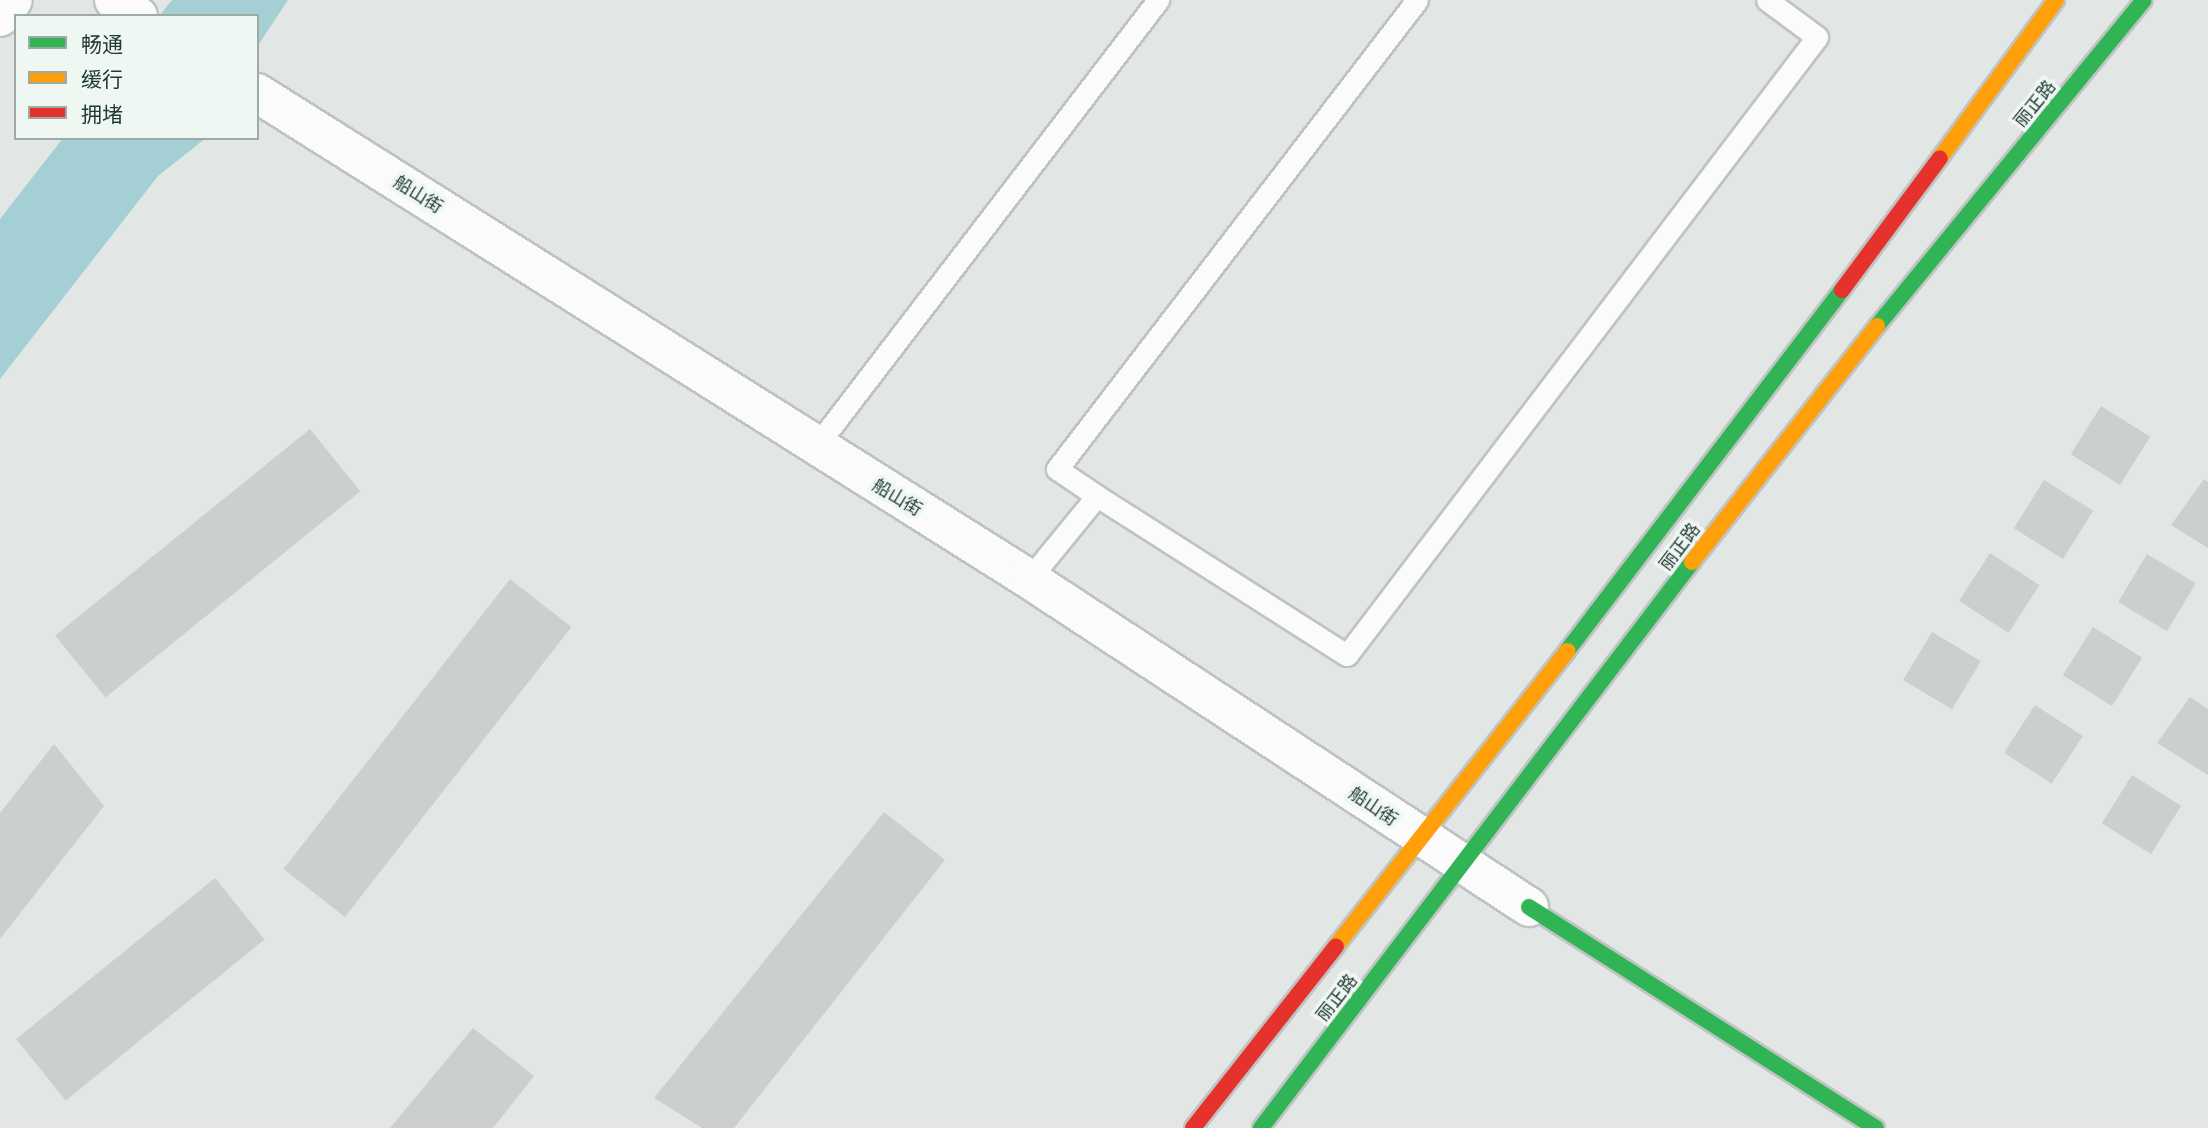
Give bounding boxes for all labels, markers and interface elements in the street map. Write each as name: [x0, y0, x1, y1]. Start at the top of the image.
legend: [14, 14, 259, 140]
text: 畅通: [81, 31, 123, 57]
text: 缓行: [81, 66, 123, 92]
street label: 丽正路: [2010, 76, 2060, 132]
text: 拥堵: [81, 101, 123, 127]
street label: 船山街: [389, 172, 447, 218]
street label: 船山街: [868, 475, 926, 521]
street label: 丽正路: [1655, 519, 1705, 575]
street label: 船山街: [1345, 783, 1401, 831]
street label: 丽正路: [1312, 970, 1362, 1026]

